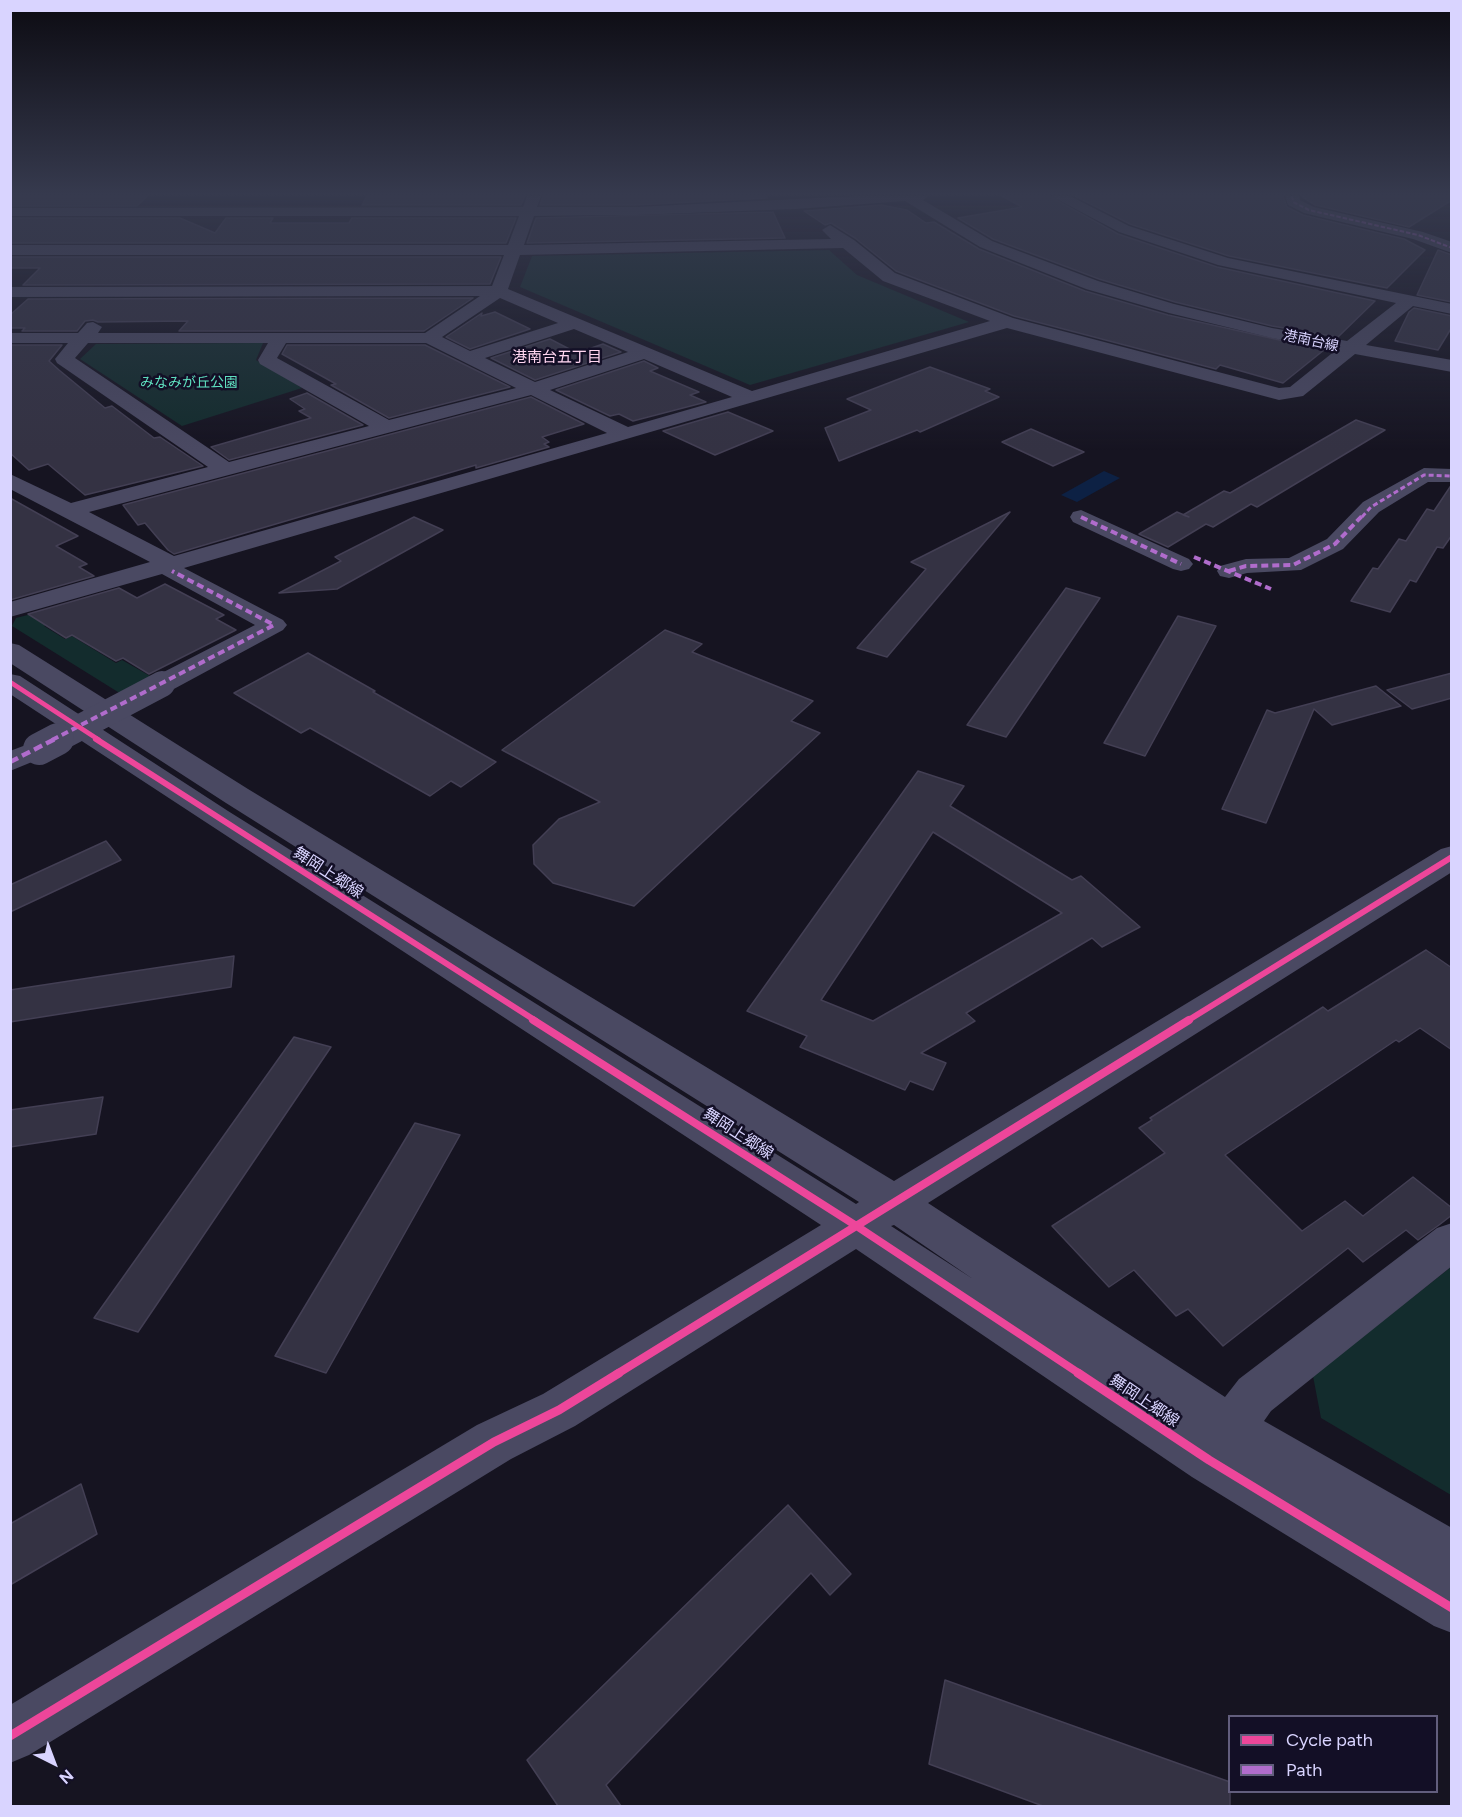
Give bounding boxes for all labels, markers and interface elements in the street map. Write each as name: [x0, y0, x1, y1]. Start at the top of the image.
street label: 港南台線: [1282, 327, 1340, 355]
district label: 港南台五丁目: [512, 349, 602, 367]
park label: みなみが丘公園: [140, 375, 238, 391]
street label: 舞岡上郷線: [289, 843, 367, 903]
street label: 舞岡上郷線: [699, 1104, 777, 1164]
street label: 舞岡上郷線: [1105, 1371, 1183, 1431]
legend: [1228, 1715, 1438, 1793]
text: Cycle path: [1286, 1729, 1373, 1751]
north arrow: [24, 1733, 84, 1793]
text: Path: [1286, 1759, 1322, 1781]
text: N: [55, 1766, 77, 1788]

